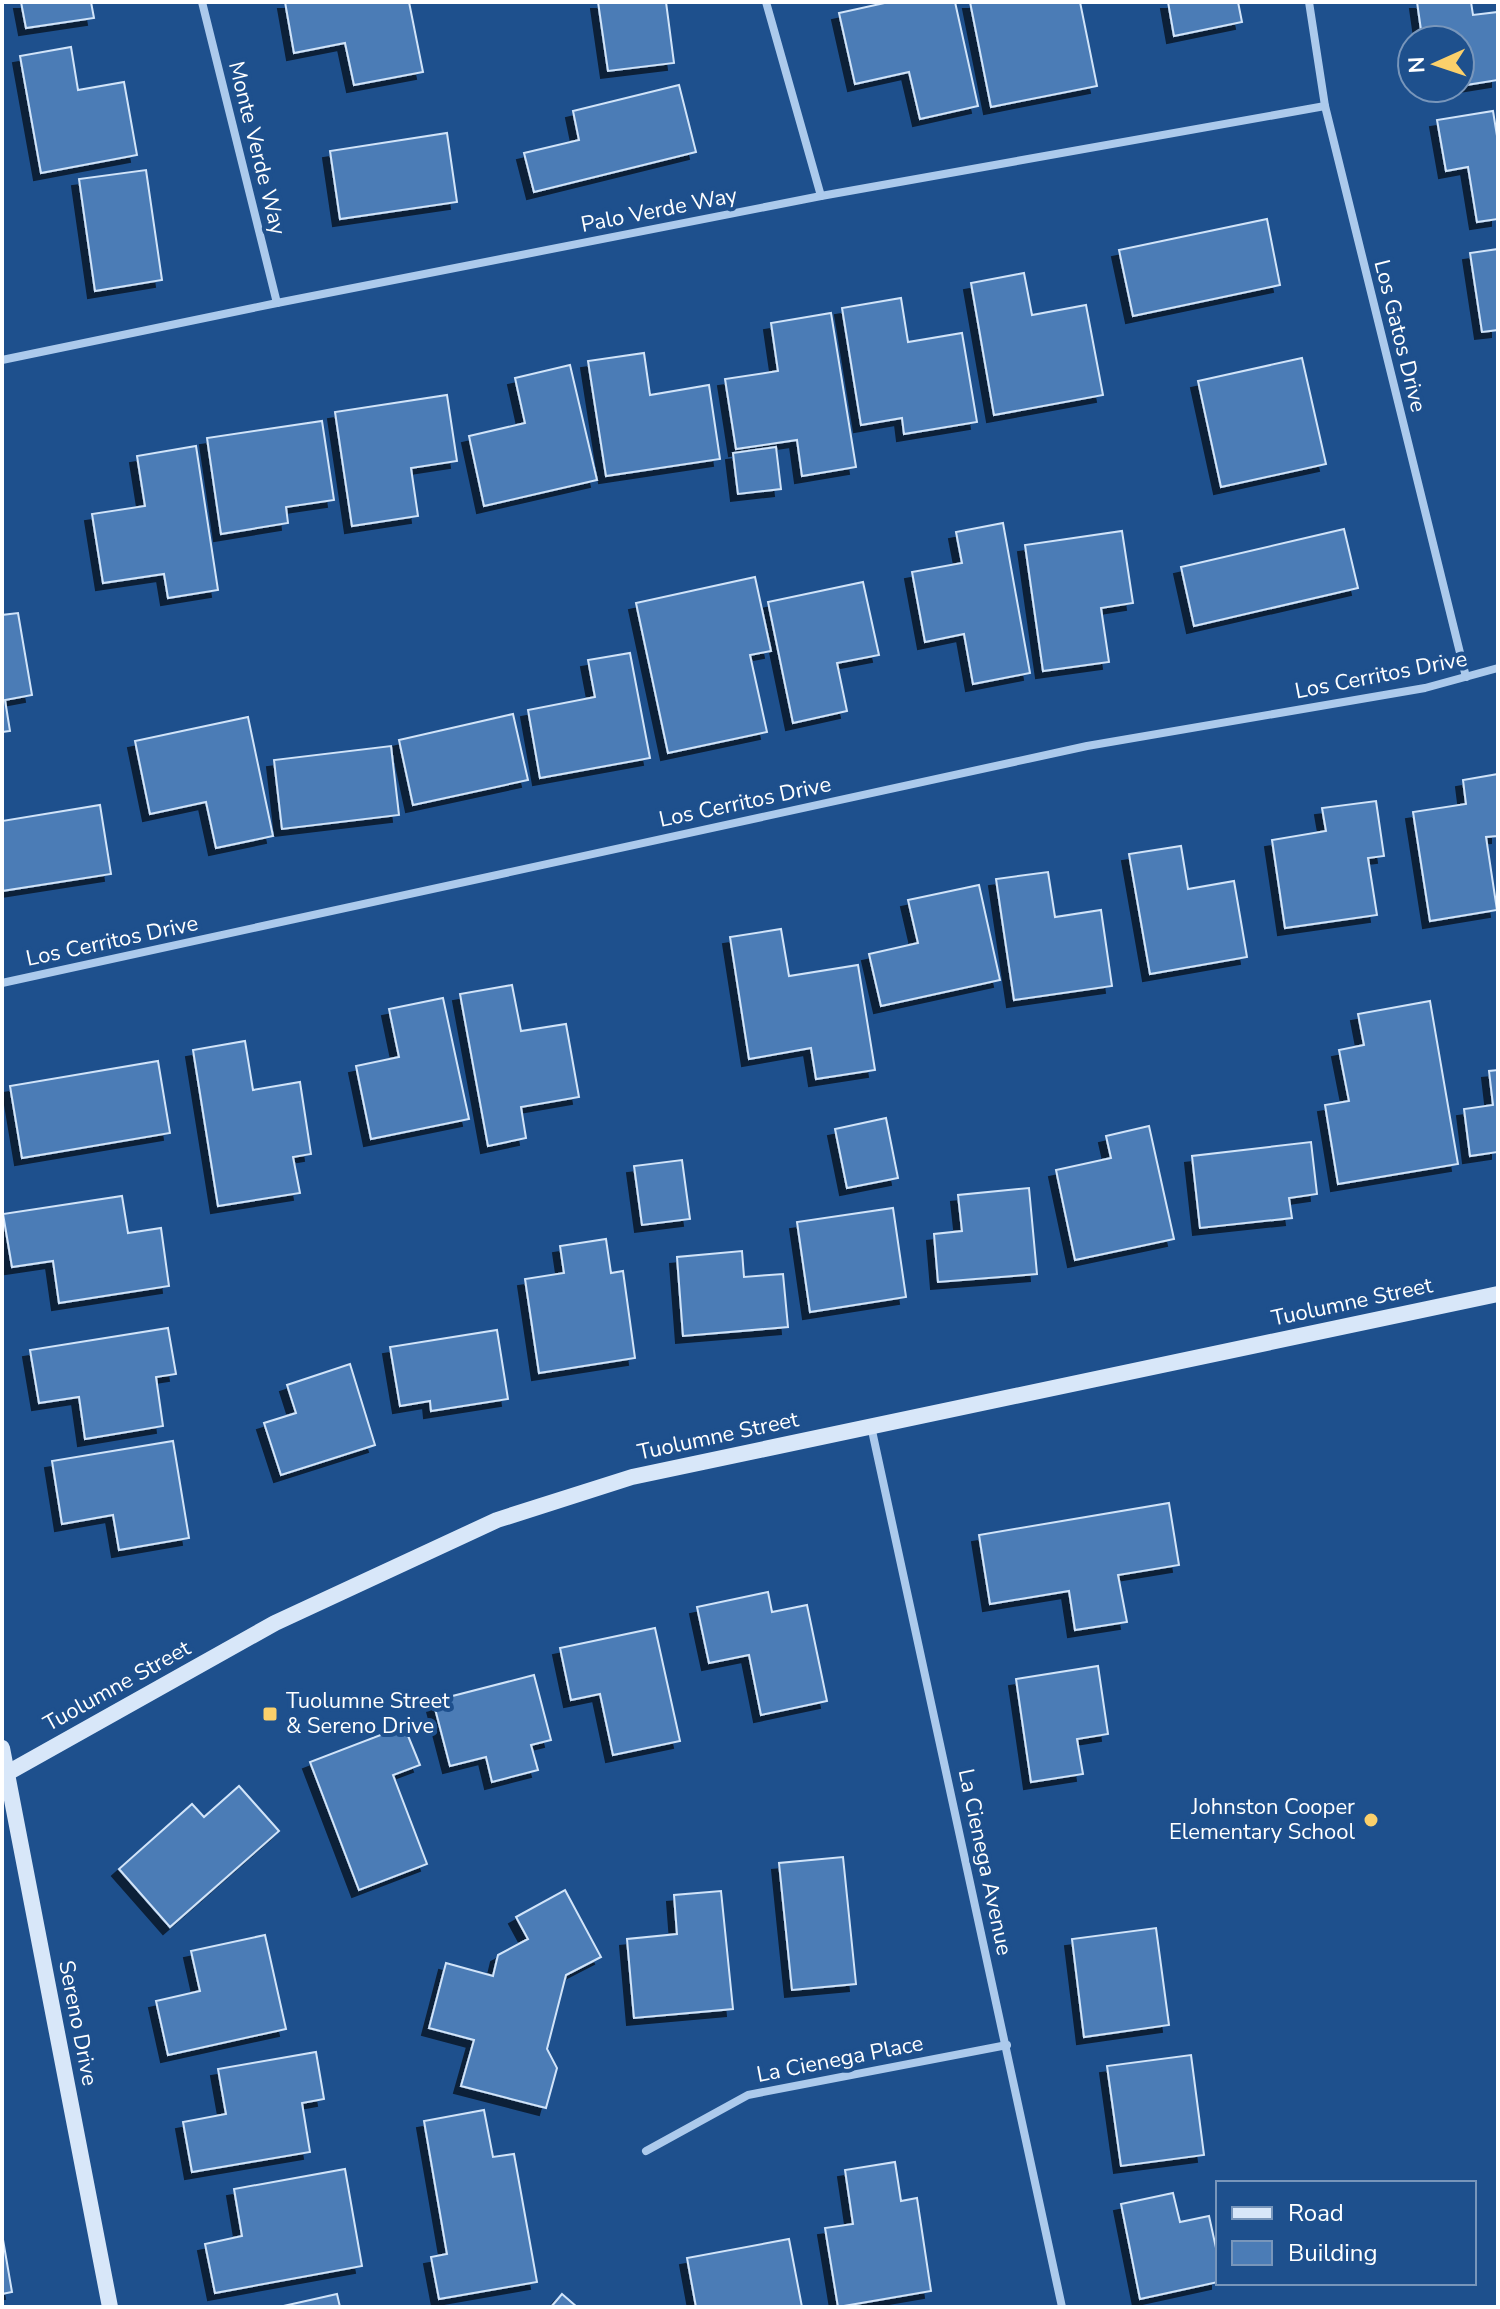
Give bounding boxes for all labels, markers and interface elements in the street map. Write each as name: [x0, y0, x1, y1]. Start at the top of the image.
north arrow: [1396, 24, 1476, 104]
text: N: [1402, 56, 1432, 74]
street label: Monte Verde Way: [221, 58, 293, 239]
street label: Palo Verde Way: [578, 180, 740, 240]
street label: Los Gatos Drive: [1367, 257, 1433, 415]
street label: Los Cerritos Drive: [1292, 644, 1470, 706]
street label: Los Cerritos Drive: [656, 769, 834, 835]
street label: Los Cerritos Drive: [23, 908, 201, 974]
street label: Tuolumne Street: [1269, 1270, 1436, 1334]
street label: Tuolumne Street: [635, 1404, 802, 1468]
street label: Tuolumne Street: [38, 1633, 196, 1739]
place label: Tuolumne Street & Sereno Drive: [286, 1686, 450, 1741]
marker: Tuolumne Street & Sereno Drive: [261, 1705, 279, 1723]
street label: La Cienega Avenue: [951, 1766, 1019, 1958]
place label: Johnston Cooper Elementary School: [1169, 1792, 1355, 1847]
marker: Johnston Cooper Elementary School: [1362, 1811, 1380, 1829]
street label: Sereno Drive: [51, 1958, 105, 2088]
street label: La Cienega Place: [754, 2028, 926, 2090]
legend: [1216, 2181, 1476, 2285]
text: Road: [1288, 2197, 1344, 2229]
text: Building: [1288, 2237, 1378, 2269]

